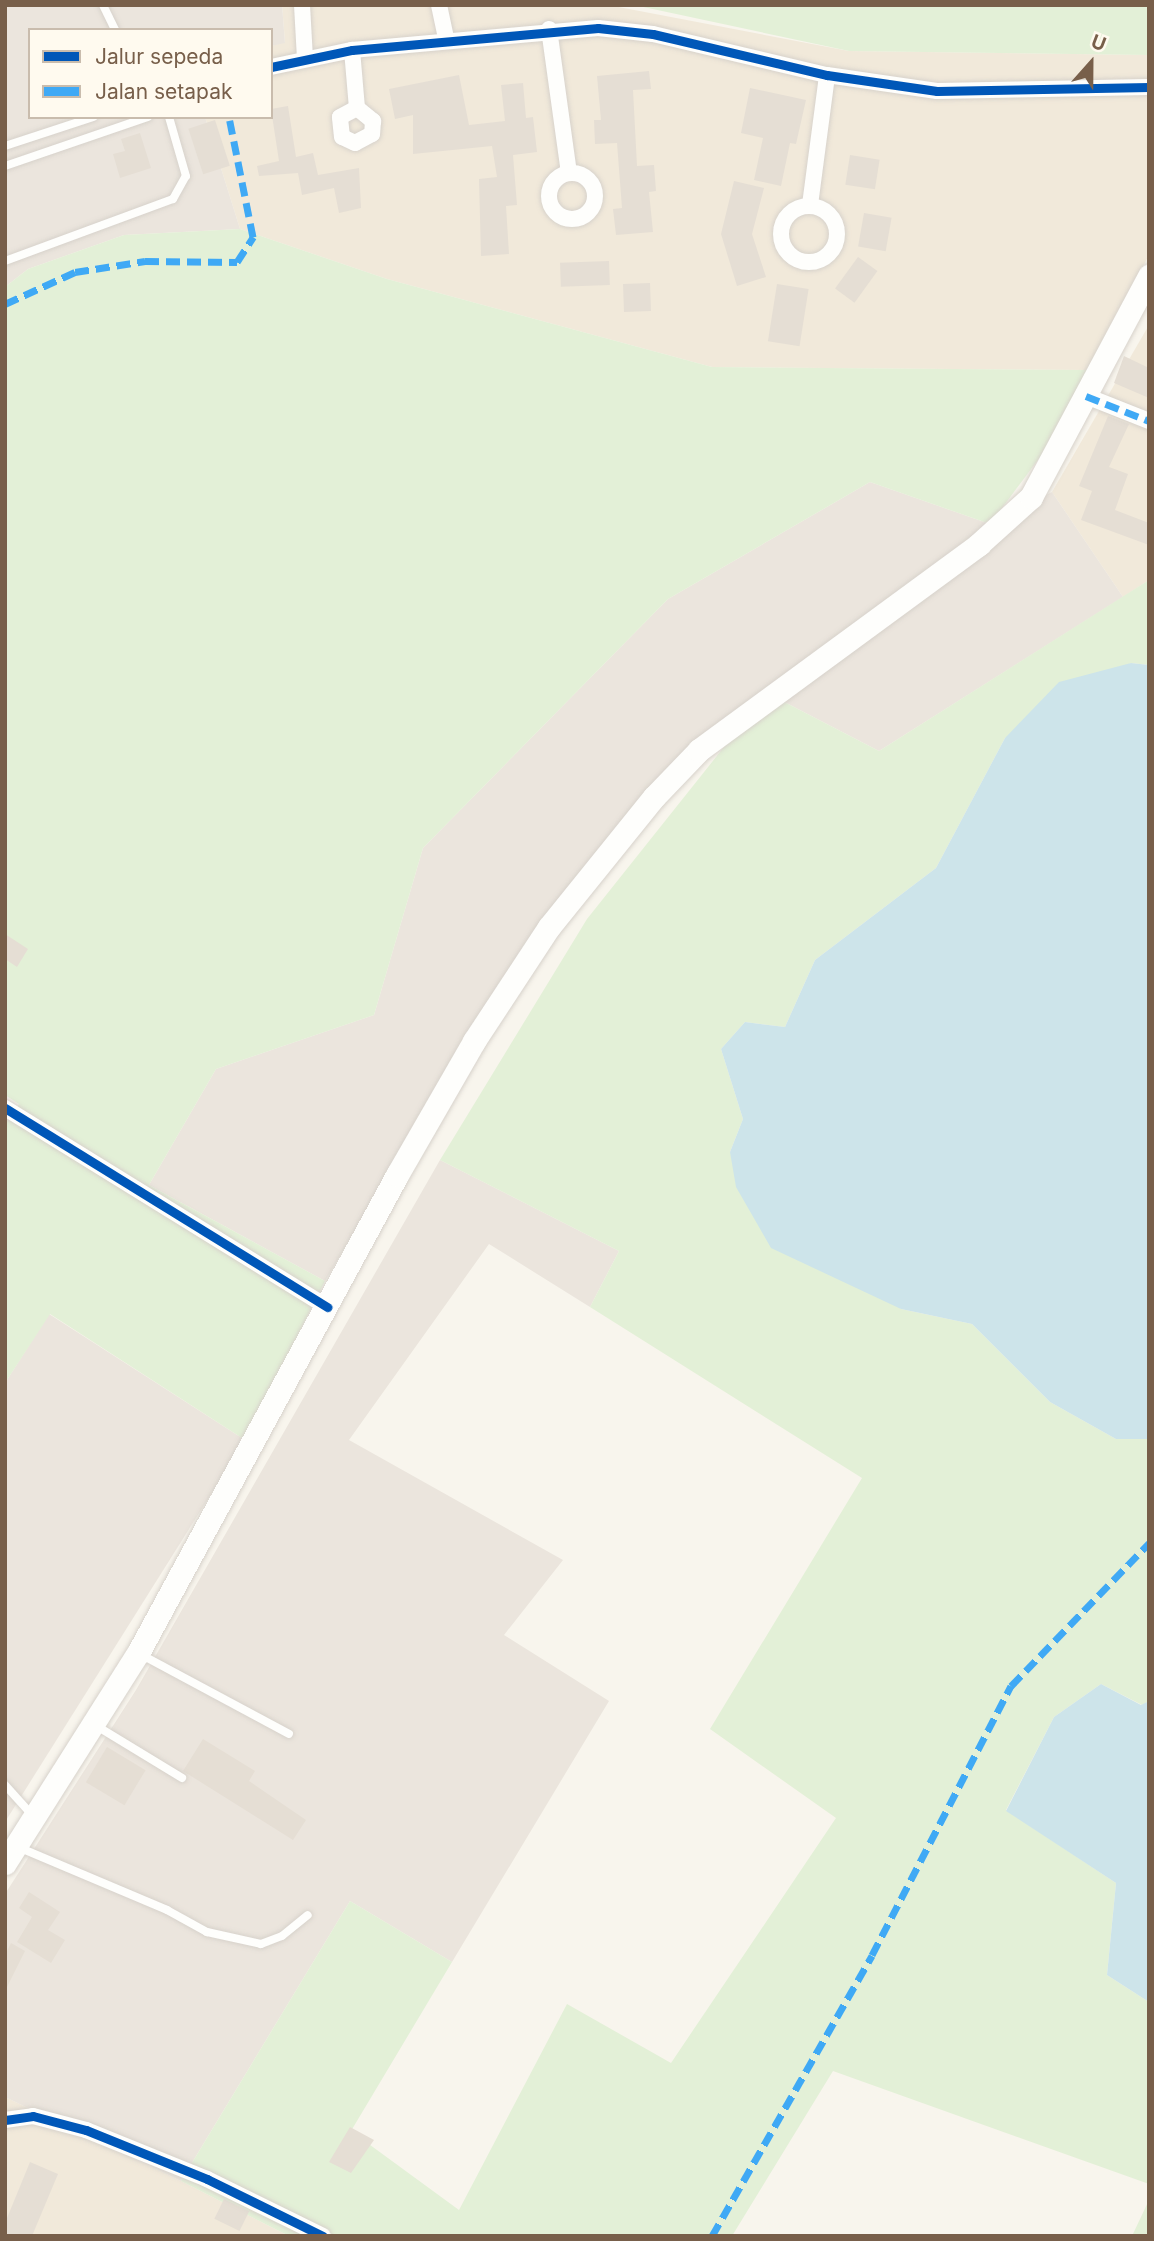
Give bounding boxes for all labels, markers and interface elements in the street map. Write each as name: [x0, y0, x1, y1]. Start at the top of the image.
legend: [28, 28, 273, 119]
north arrow: [1056, 28, 1126, 98]
text: U: [1088, 30, 1109, 56]
text: Jalur sepeda: [95, 44, 223, 69]
text: Jalan setapak: [95, 79, 232, 104]

